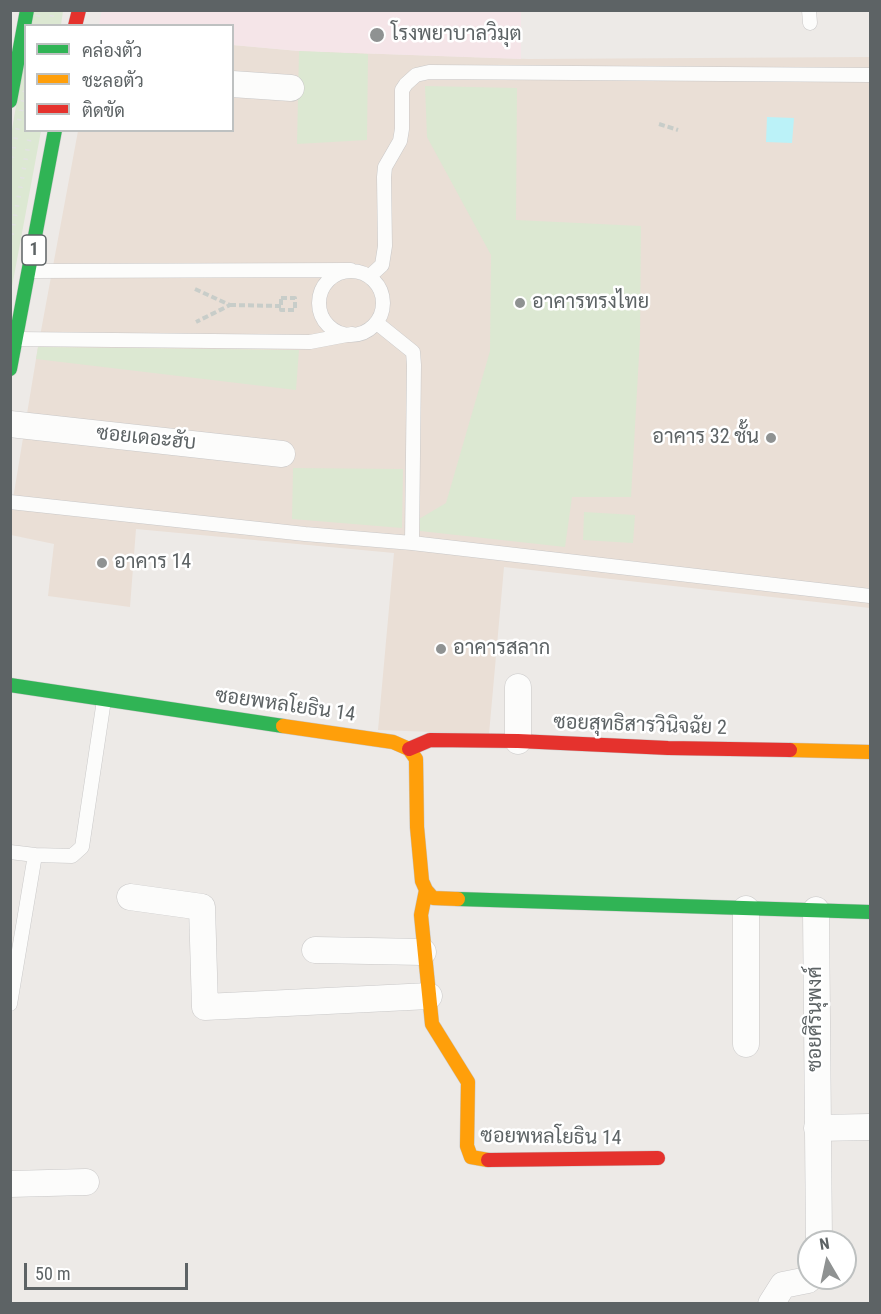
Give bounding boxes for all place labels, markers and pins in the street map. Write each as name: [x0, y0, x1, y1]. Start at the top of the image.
place label: โรงพยาบาลวิมุต: [391, 23, 522, 47]
marker: โรงพยาบาลวิมุต: [368, 26, 386, 44]
place label: อาคารทรงไทย: [532, 291, 649, 315]
marker: อาคารทรงไทย: [513, 296, 527, 310]
place label: อาคาร 32 ชั้น: [652, 426, 759, 450]
marker: อาคาร 32 ชั้น: [764, 431, 778, 445]
place label: อาคาร 14: [114, 551, 191, 575]
marker: อาคาร 14: [95, 556, 109, 570]
place label: อาคารสลาก: [453, 637, 550, 661]
marker: อาคารสลาก: [434, 642, 448, 656]

